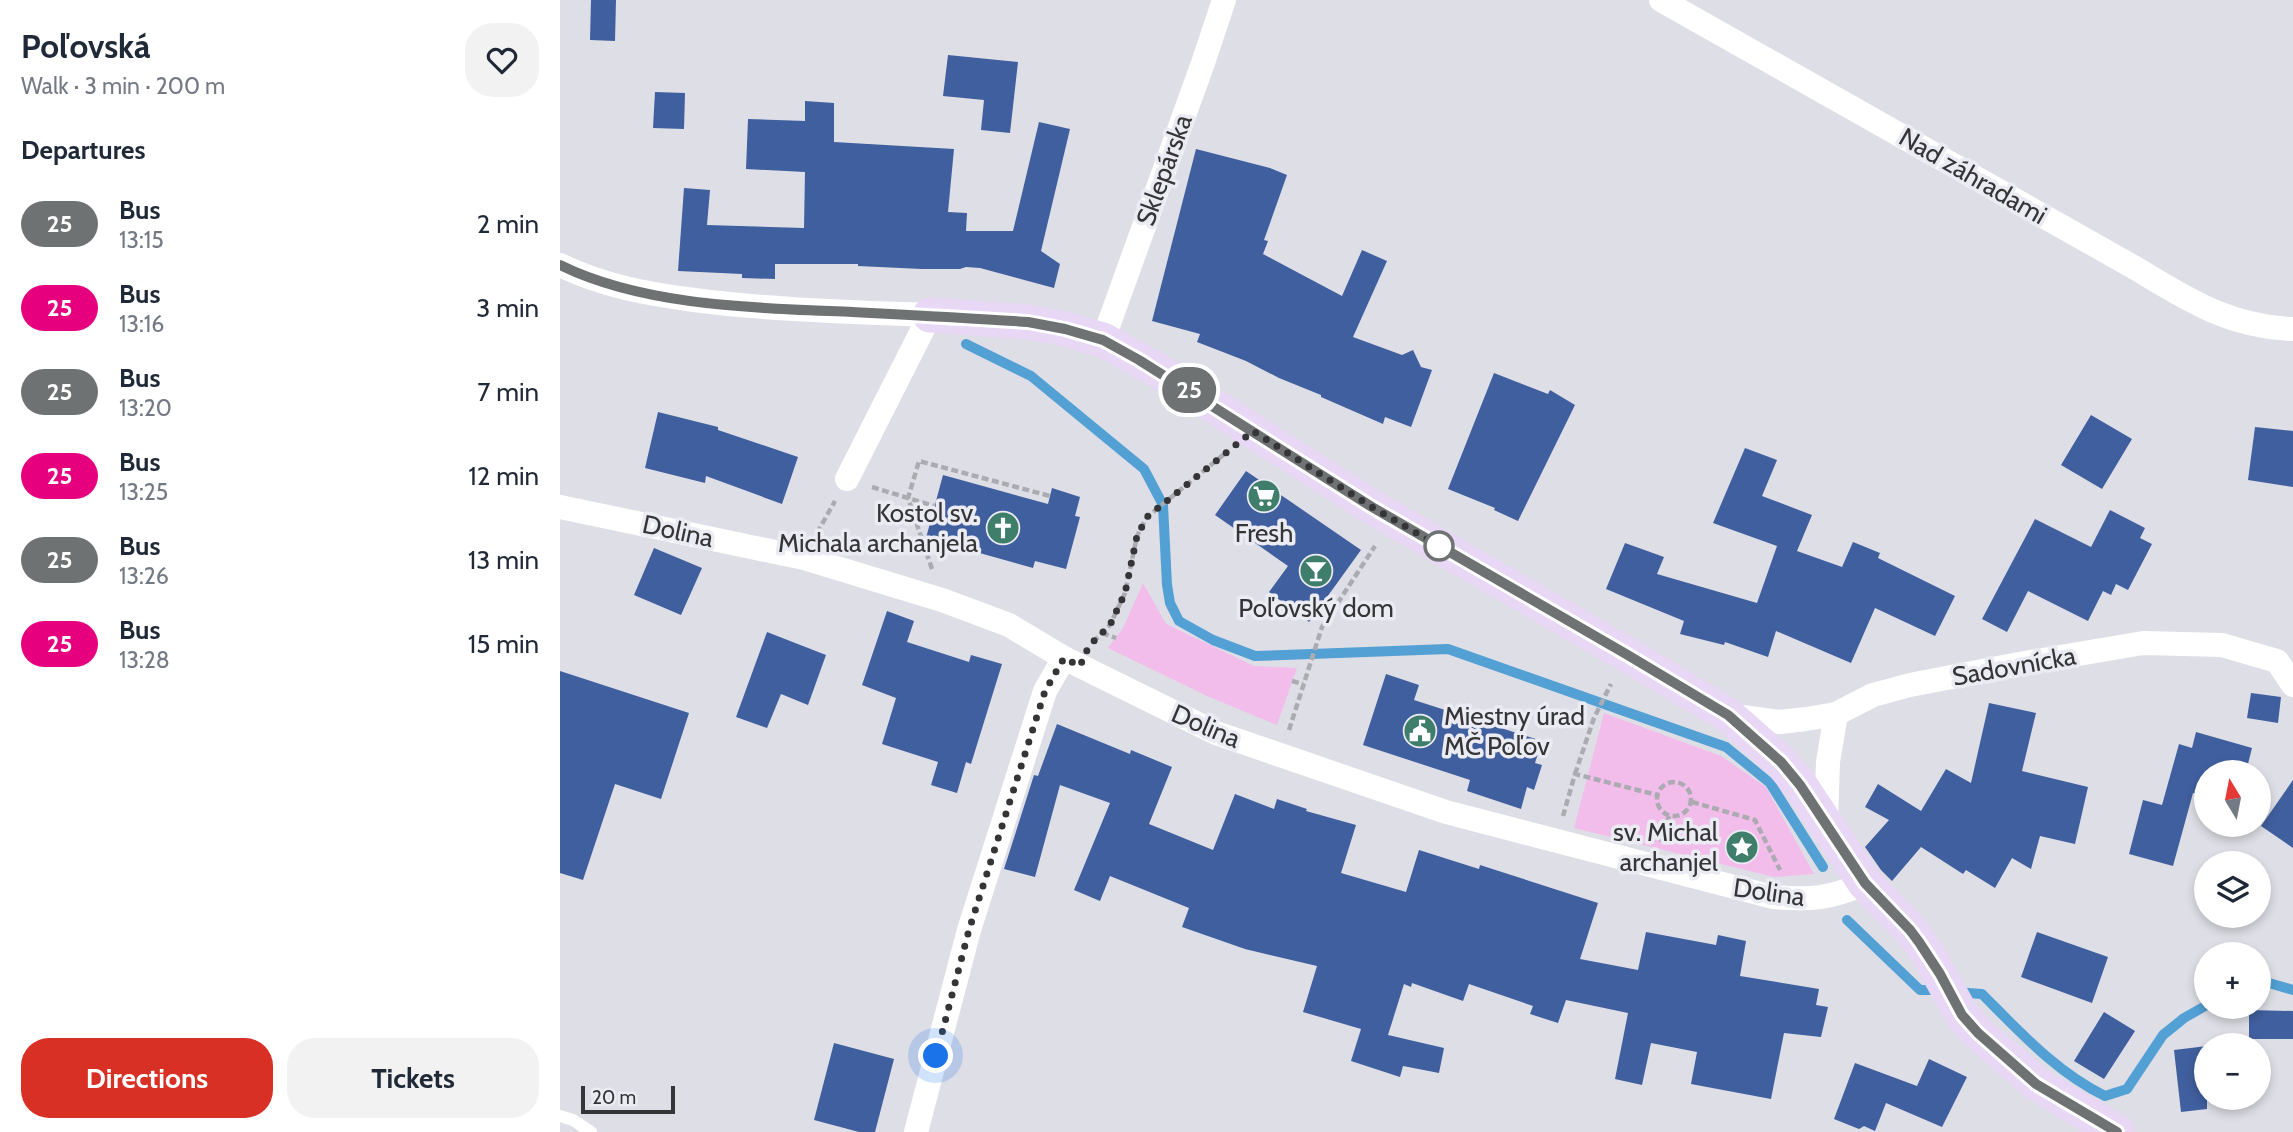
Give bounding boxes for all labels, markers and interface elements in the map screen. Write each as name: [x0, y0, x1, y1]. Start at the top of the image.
button: heart: [465, 23, 539, 97]
text: Poľovská: [21, 26, 150, 66]
text: Walk · 3 min · 200 m: [21, 72, 225, 100]
street label: Sklepárska: [1129, 110, 1199, 230]
street label: Nad záhradami: [1893, 121, 2053, 231]
text: Departures: [21, 134, 145, 166]
text: Bus: [119, 194, 160, 226]
text: 2 min: [477, 208, 539, 240]
text: 25: [47, 209, 72, 238]
text: 13:15: [119, 226, 164, 254]
text: Bus: [119, 278, 160, 310]
text: 3 min: [476, 292, 539, 324]
text: 25: [47, 293, 72, 322]
text: 13:16: [119, 310, 164, 338]
text: Bus: [119, 362, 160, 394]
line badge: 25: [1158, 367, 1220, 413]
text: 25: [1176, 375, 1202, 404]
text: 7 min: [477, 376, 539, 408]
text: 25: [47, 377, 72, 406]
text: 13:20: [119, 394, 172, 422]
text: Bus: [119, 446, 160, 478]
text: 12 min: [468, 460, 539, 492]
text: 25: [47, 461, 72, 490]
supermarket icon: Fresh: [1245, 477, 1283, 515]
text: 13:25: [119, 478, 168, 506]
place label: Kostol sv. Michala archanjela: [778, 497, 979, 559]
street label: Dolina: [640, 508, 717, 554]
church icon: Kostol sv. Michala archanjela: [984, 509, 1022, 547]
place label: Fresh: [1235, 517, 1293, 549]
text: Bus: [119, 530, 160, 562]
unlabelled marker: [1424, 531, 1454, 561]
text: 13 min: [468, 544, 539, 576]
text: 25: [47, 545, 72, 574]
bar icon: Poľovský dom: [1297, 552, 1335, 590]
text: 13:26: [119, 562, 169, 590]
place label: Poľovský dom: [1238, 592, 1394, 624]
text: Bus: [119, 614, 160, 646]
text: 15 min: [468, 628, 539, 660]
text: 25: [47, 629, 72, 658]
street label: Sadovnícka: [1950, 639, 2079, 693]
text: 13:28: [119, 646, 170, 674]
street label: Dolina: [1167, 697, 1246, 755]
place label: Miestny úrad MČ Poľov: [1444, 700, 1585, 762]
public building icon: Miestny úrad MČ Poľov: [1401, 712, 1439, 750]
north arrow: [2194, 760, 2272, 836]
map controls: [2194, 760, 2271, 1110]
place label: sv. Michal archanjel: [1613, 816, 1718, 878]
place icon: sv. Michal archanjel: [1723, 828, 1761, 866]
button: layers: [2194, 851, 2271, 928]
street label: Dolina: [1731, 871, 1807, 913]
button: +: [2194, 942, 2271, 1019]
button: −: [2194, 1033, 2271, 1110]
button: Directions: [21, 1038, 273, 1118]
button: Tickets: [287, 1038, 539, 1118]
your location: [918, 1038, 953, 1073]
scale bar: [581, 1083, 676, 1115]
text: 20 m: [592, 1086, 636, 1109]

